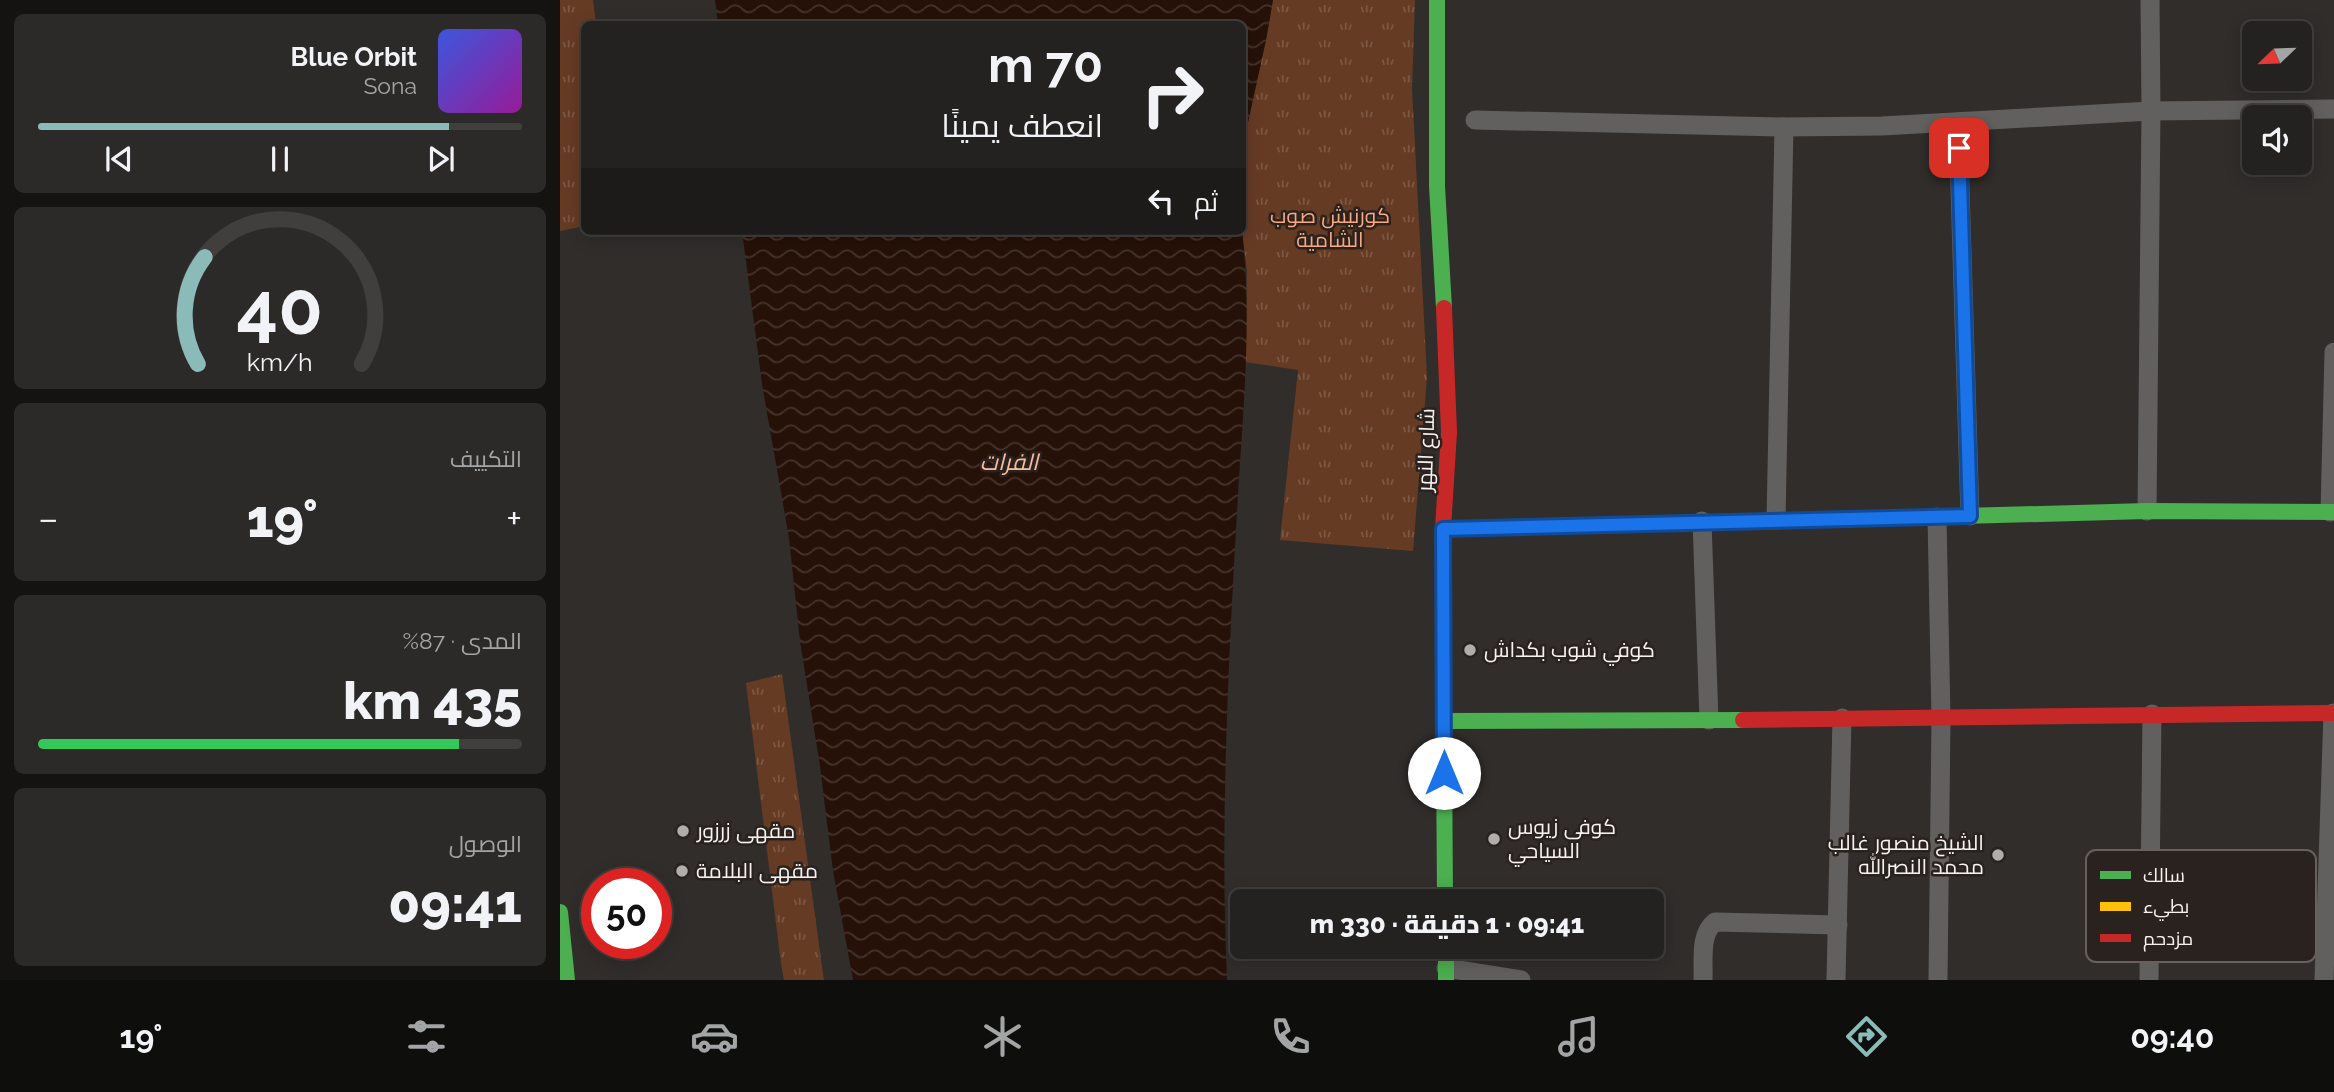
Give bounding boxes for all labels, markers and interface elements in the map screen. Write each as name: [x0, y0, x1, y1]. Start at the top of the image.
north arrow: [2242, 21, 2312, 91]
map controls: [2242, 21, 2312, 175]
text: 70 m: [988, 36, 1103, 93]
text: Blue Orbit: [291, 42, 417, 72]
icon: right: [1127, 49, 1218, 140]
text: Sona: [363, 72, 417, 99]
button: sound: [2242, 105, 2312, 175]
text: انعطف يمينًا: [941, 107, 1103, 144]
pin: [1929, 118, 1989, 178]
icon: arrive: [1940, 129, 1978, 167]
icon: previous: [100, 140, 138, 178]
icon: pause: [261, 140, 299, 178]
icon: next: [422, 140, 460, 178]
icon: left: [1142, 182, 1180, 220]
text: ثم: [1194, 187, 1218, 217]
park label: كورنيش صوب الشامية: [1270, 203, 1390, 252]
text: 40: [237, 266, 323, 351]
text: km/h: [247, 346, 313, 376]
street label: شارع النهر: [1412, 408, 1441, 493]
text: التكييف: [450, 445, 522, 472]
water label: الفرات: [980, 448, 1041, 476]
text: 19°: [247, 488, 318, 549]
text: −: [38, 496, 58, 541]
text: +: [506, 496, 522, 541]
text: المدى · 87%: [403, 627, 522, 654]
place label: كوفي شوب بكداش: [1484, 637, 1655, 666]
marker: كوفي شوب بكداش: [1462, 642, 1478, 658]
text: 435 km: [343, 670, 522, 731]
position arrow: [1407, 736, 1481, 810]
place label: كوفي زيوس السياحي: [1508, 814, 1616, 867]
place label: مقهى زرزور: [696, 818, 795, 844]
marker: مقهى زرزور: [675, 823, 691, 839]
text: الوصول: [449, 830, 522, 857]
place label: الشيخ منصور غالب محمد النصرالله: [1828, 830, 1984, 879]
marker: كوفي زيوس السياحي: [1486, 831, 1502, 847]
marker: الشيخ منصور غالب محمد النصرالله: [1990, 847, 2006, 863]
legend: [2086, 850, 2316, 962]
place label: مقهى البلامة: [696, 858, 818, 884]
marker: مقهى البلامة: [674, 863, 690, 879]
text: سالك: [2143, 864, 2185, 886]
speed limit sign: 50: [581, 868, 672, 959]
text: 09:41: [388, 873, 522, 934]
text: بطيء: [2143, 895, 2189, 921]
text: 09:41 · 1 دقيقة · 330 m: [1310, 909, 1584, 939]
text: مزدحم: [2143, 927, 2193, 952]
icon: filters: [402, 1012, 451, 1061]
icon: car: [690, 1012, 739, 1061]
icon: climate: [978, 1012, 1027, 1061]
icon: phone: [1266, 1012, 1315, 1061]
icon: music: [1554, 1012, 1603, 1061]
icon: directions: [1842, 1012, 1891, 1061]
text: 19°: [120, 1018, 162, 1055]
text: 09:40: [2130, 1018, 2214, 1055]

